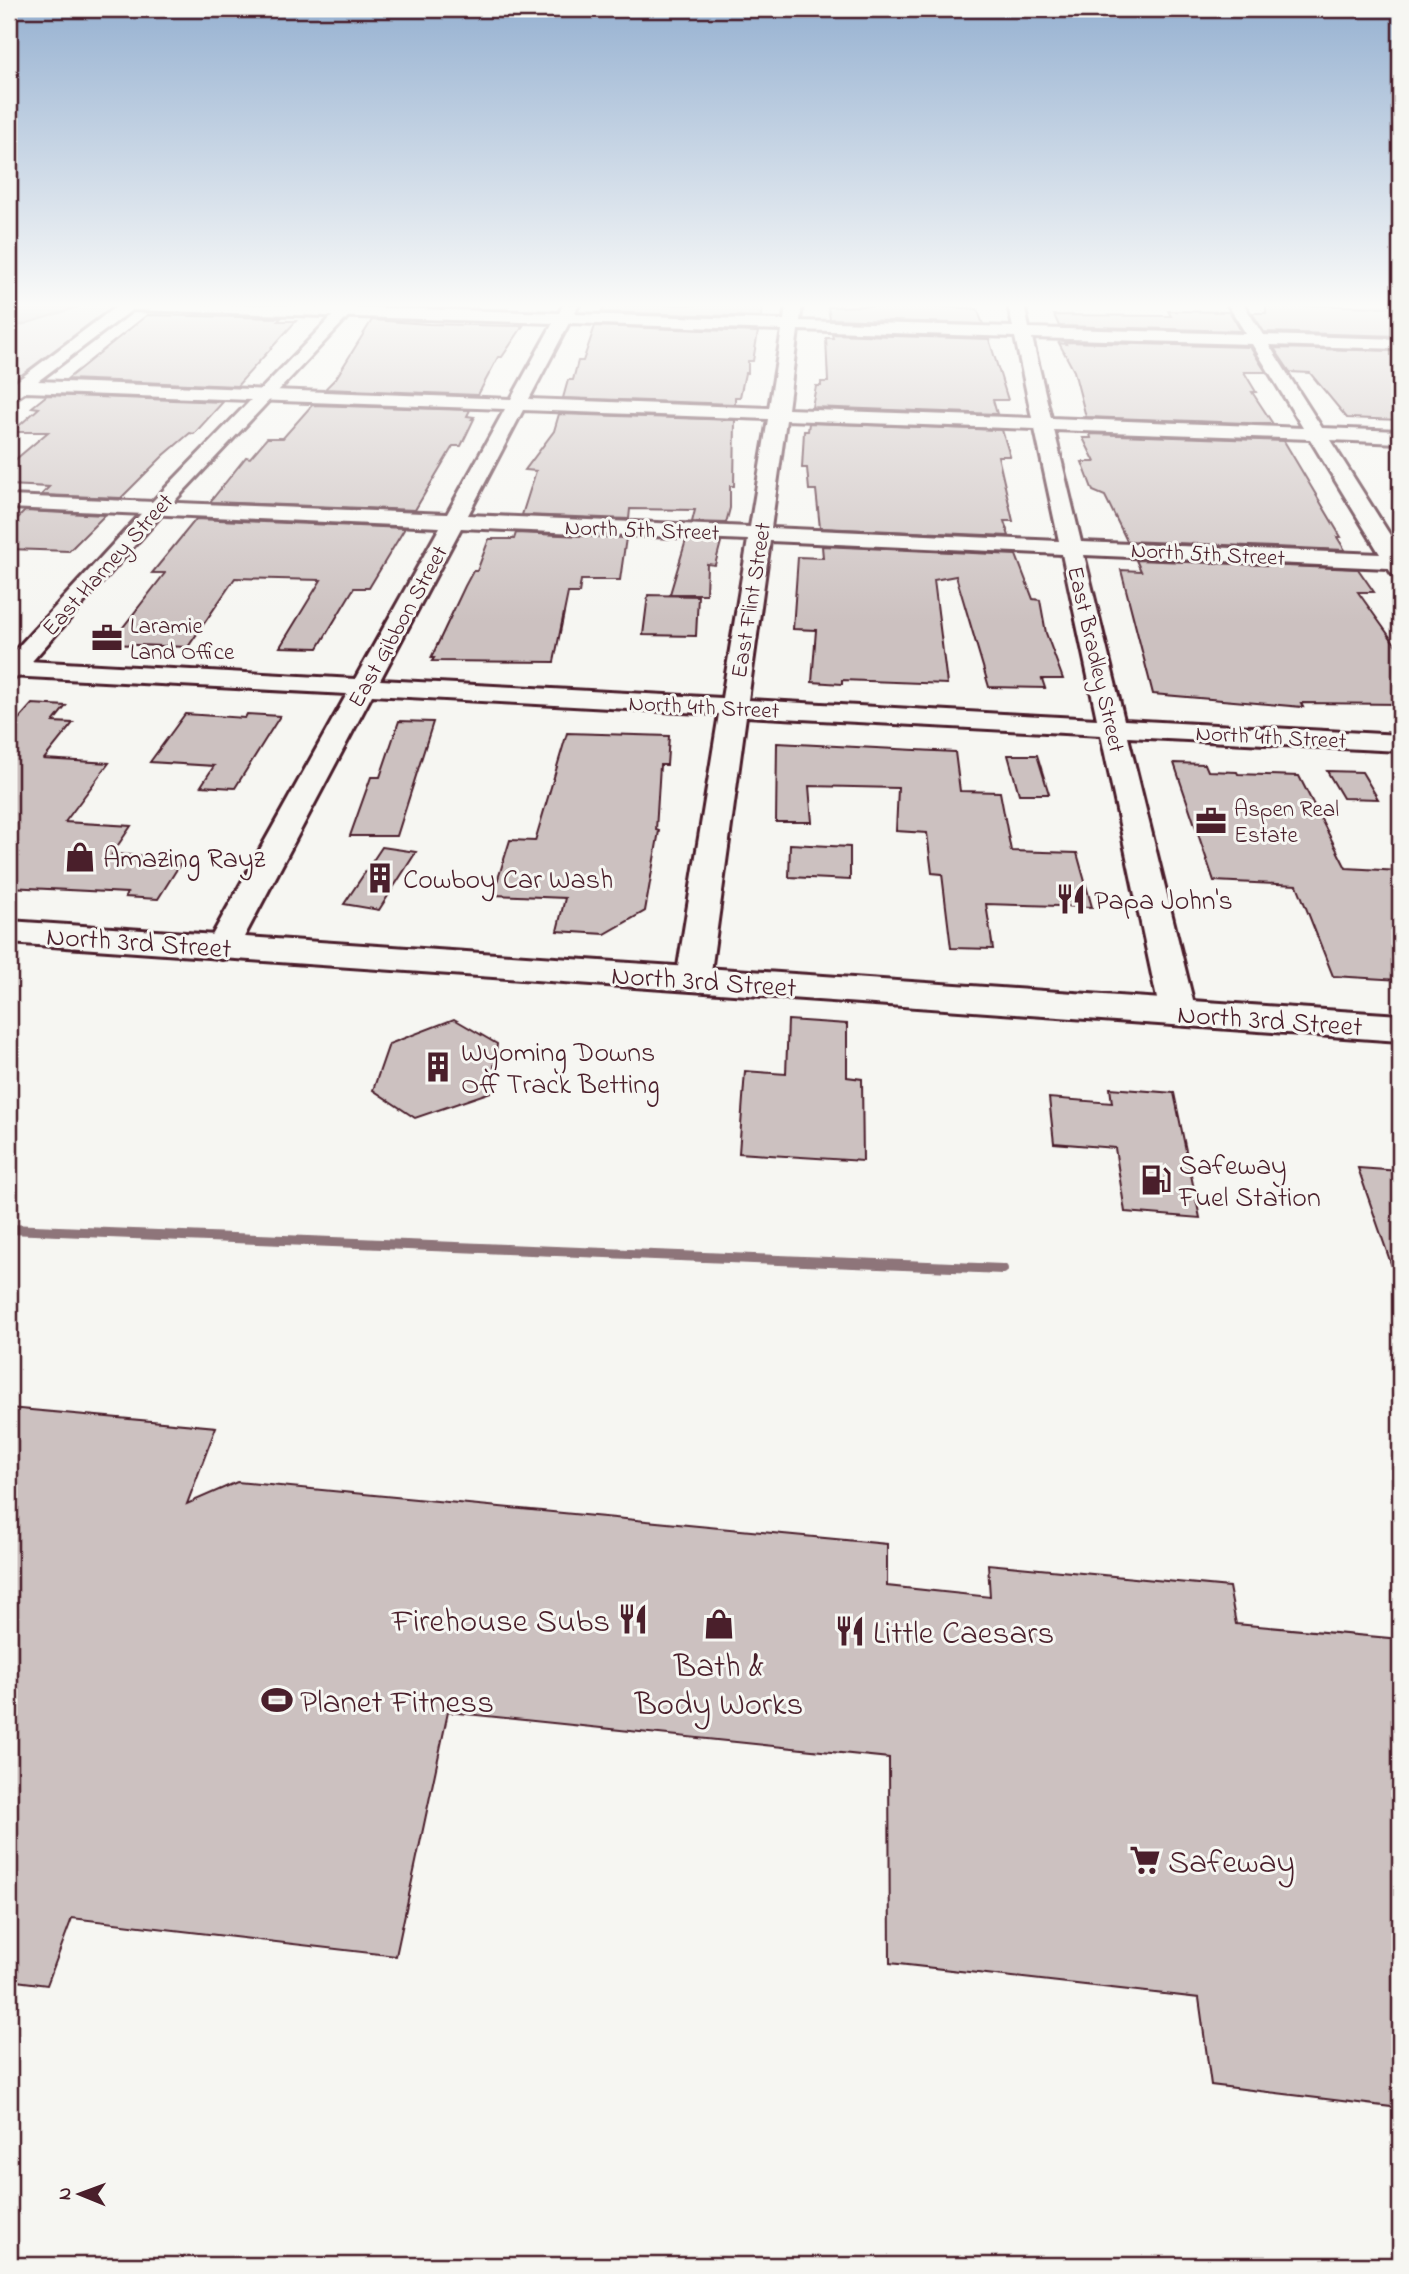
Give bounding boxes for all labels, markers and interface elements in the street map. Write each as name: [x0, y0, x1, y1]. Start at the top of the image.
street label: East Harney Street: [36, 487, 184, 646]
street label: North 5th Street: [564, 512, 720, 551]
street label: East Flint Street: [724, 520, 781, 681]
street label: North 5th Street: [1130, 535, 1286, 576]
street label: East Gibbon Street: [341, 540, 458, 714]
street label: East Bradley Street: [1055, 563, 1132, 757]
place label: Laramie Land Office: [130, 611, 235, 670]
office icon: Laramie Land Office: [90, 621, 124, 655]
street label: North 4th Street: [628, 688, 780, 729]
street label: North 4th Street: [1195, 718, 1347, 759]
place label: Aspen Real Estate: [1234, 794, 1339, 853]
office icon: Aspen Real Estate: [1194, 804, 1228, 838]
shop icon: Amazing Rayz: [63, 840, 97, 874]
place label: Amazing Rayz: [103, 840, 265, 881]
building icon: Cowboy Car Wash: [363, 861, 397, 895]
place label: Cowboy Car Wash: [403, 861, 613, 902]
restaurant icon: Papa John's: [1054, 882, 1088, 916]
place label: Papa John's: [1094, 882, 1233, 923]
street label: North 3rd Street: [45, 918, 233, 971]
street label: North 3rd Street: [610, 957, 798, 1010]
street label: North 3rd Street: [1176, 996, 1364, 1049]
place label: Wyoming Downs Off Track Betting: [461, 1034, 660, 1107]
building icon: Wyoming Downs Off Track Betting: [421, 1050, 455, 1084]
place label: Safeway Fuel Station: [1178, 1147, 1321, 1220]
fuel station icon: Safeway Fuel Station: [1139, 1163, 1173, 1197]
place label: Firehouse Subs: [391, 1599, 610, 1647]
restaurant icon: Firehouse Subs: [616, 1602, 650, 1636]
shop icon: Bath & Body Works: [702, 1607, 736, 1641]
place label: Little Caesars: [873, 1611, 1054, 1659]
restaurant icon: Little Caesars: [833, 1614, 867, 1648]
place label: Bath & Body Works: [634, 1644, 803, 1730]
place label: Planet Fitness: [300, 1680, 494, 1728]
sports icon: Planet Fitness: [260, 1683, 294, 1717]
place label: Safeway: [1168, 1840, 1295, 1888]
supermarket icon: Safeway: [1128, 1843, 1162, 1877]
north arrow: [46, 2158, 116, 2228]
text: N: [52, 2187, 79, 2200]

